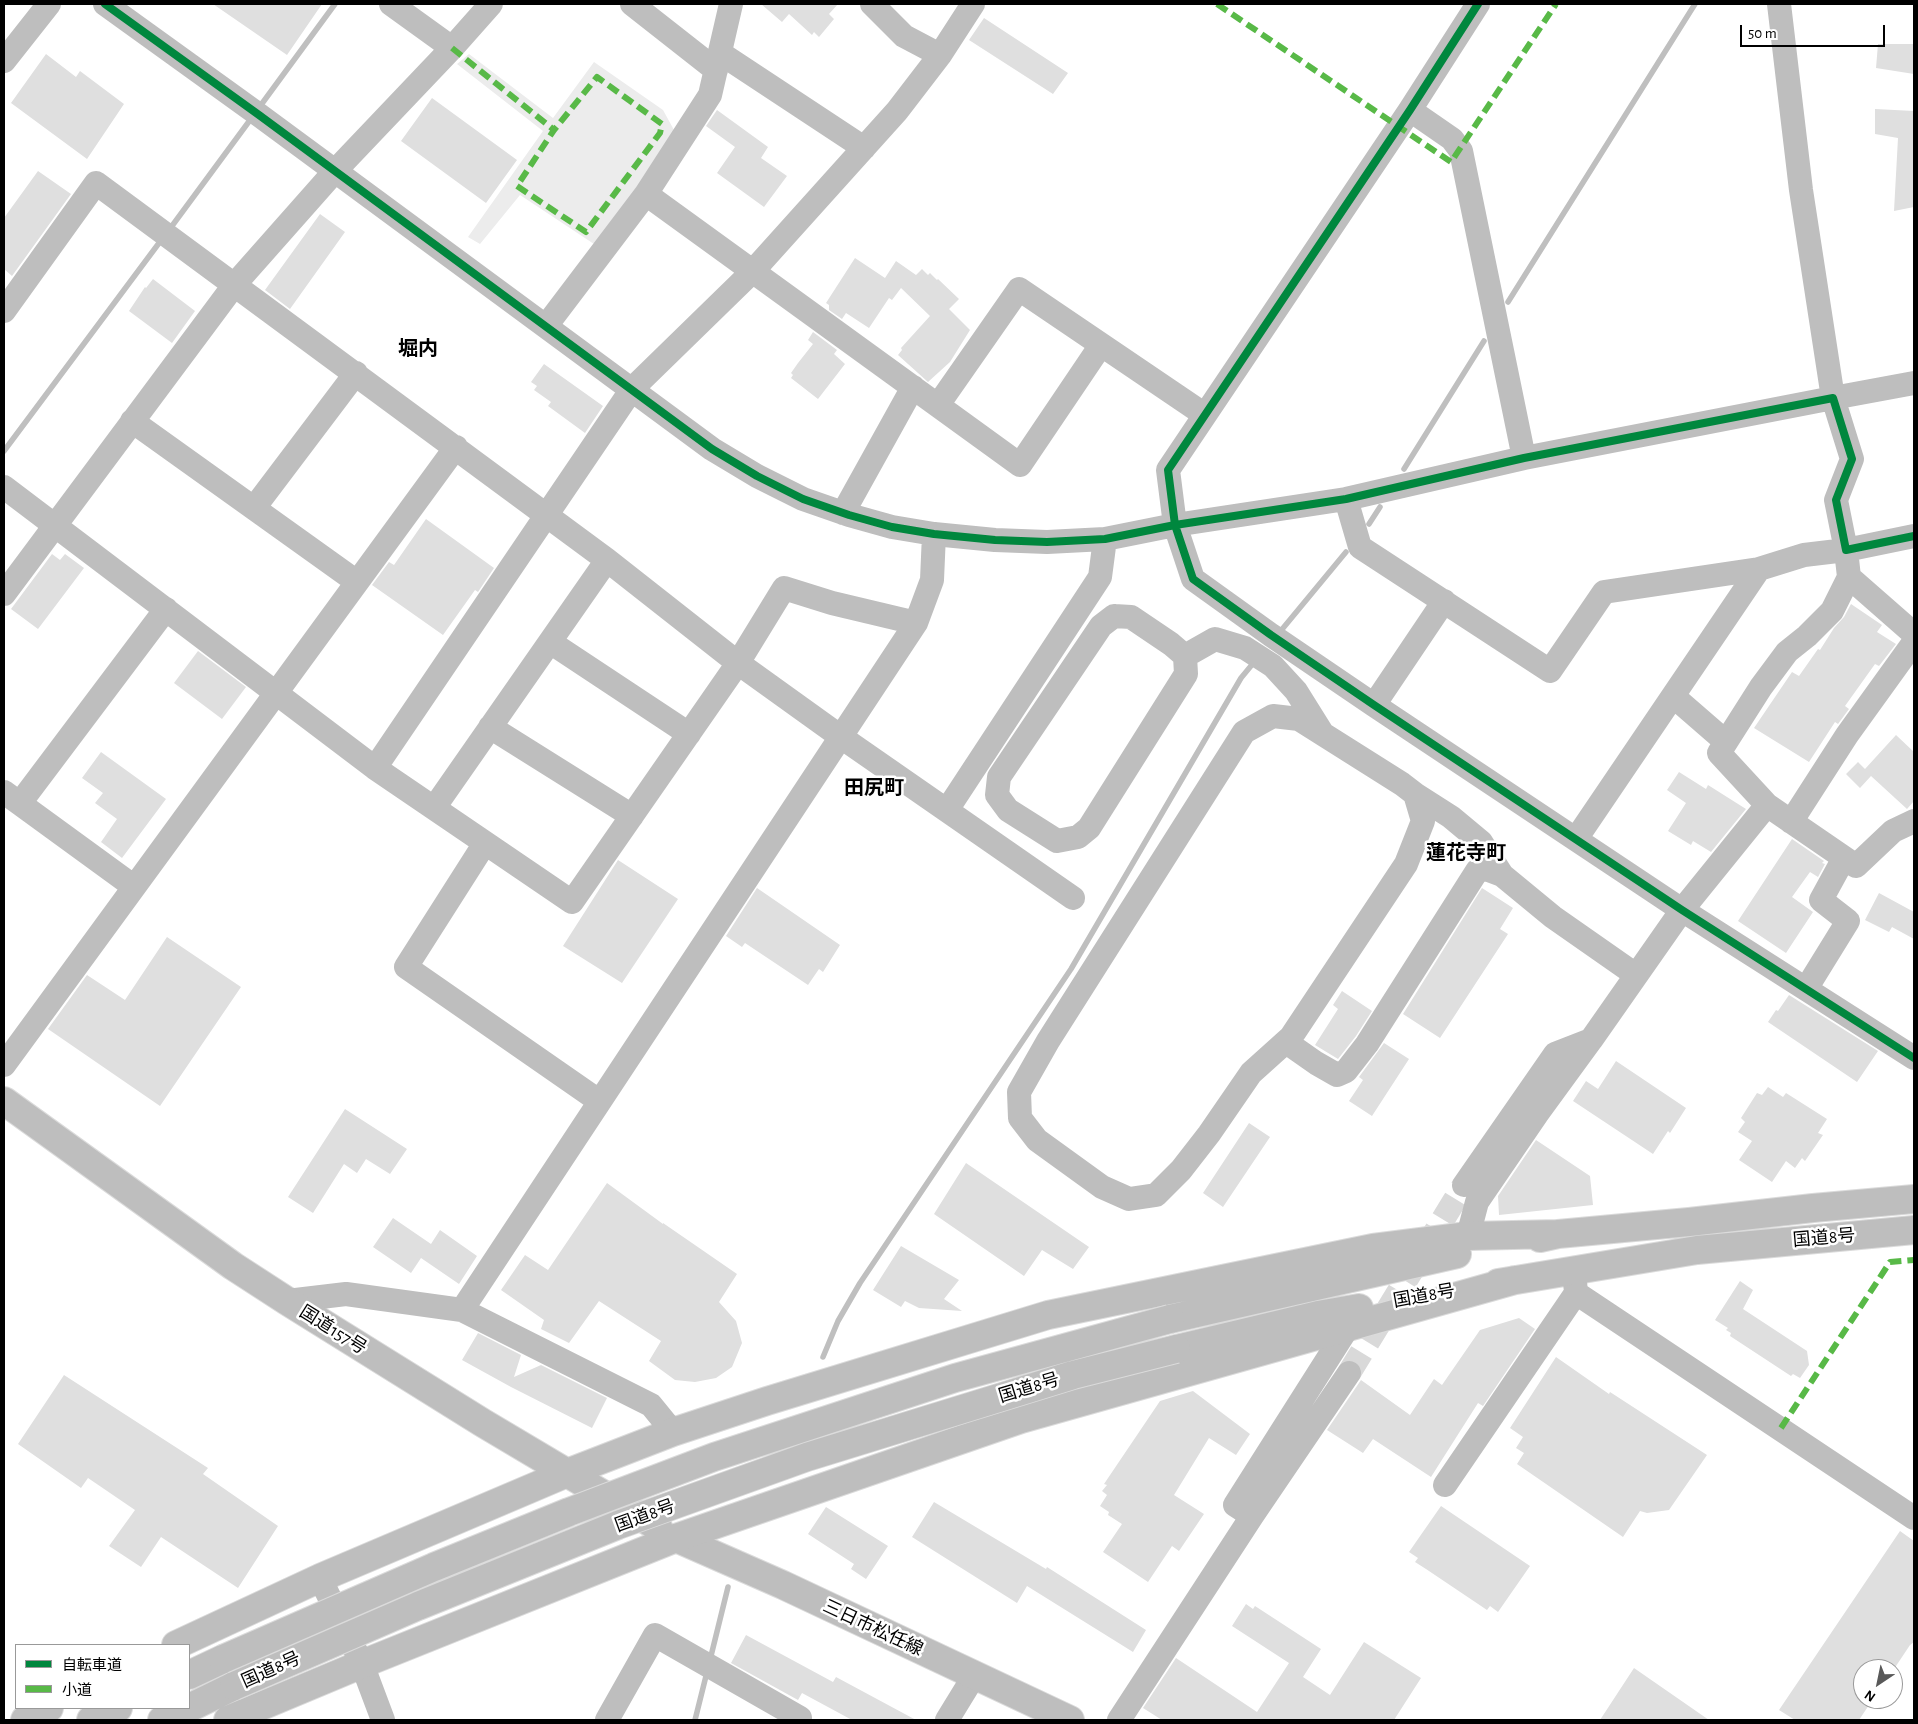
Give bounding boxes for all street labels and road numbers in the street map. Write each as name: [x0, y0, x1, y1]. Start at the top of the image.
street label: 国道8号: [1792, 1225, 1856, 1251]
street label: 国道8号: [1391, 1280, 1457, 1312]
street label: 国道157号: [295, 1301, 371, 1359]
street label: 国道8号: [996, 1369, 1062, 1407]
street label: 国道8号: [612, 1495, 678, 1537]
street label: 三日市松任線: [819, 1595, 927, 1661]
street label: 国道8号: [238, 1647, 304, 1693]

